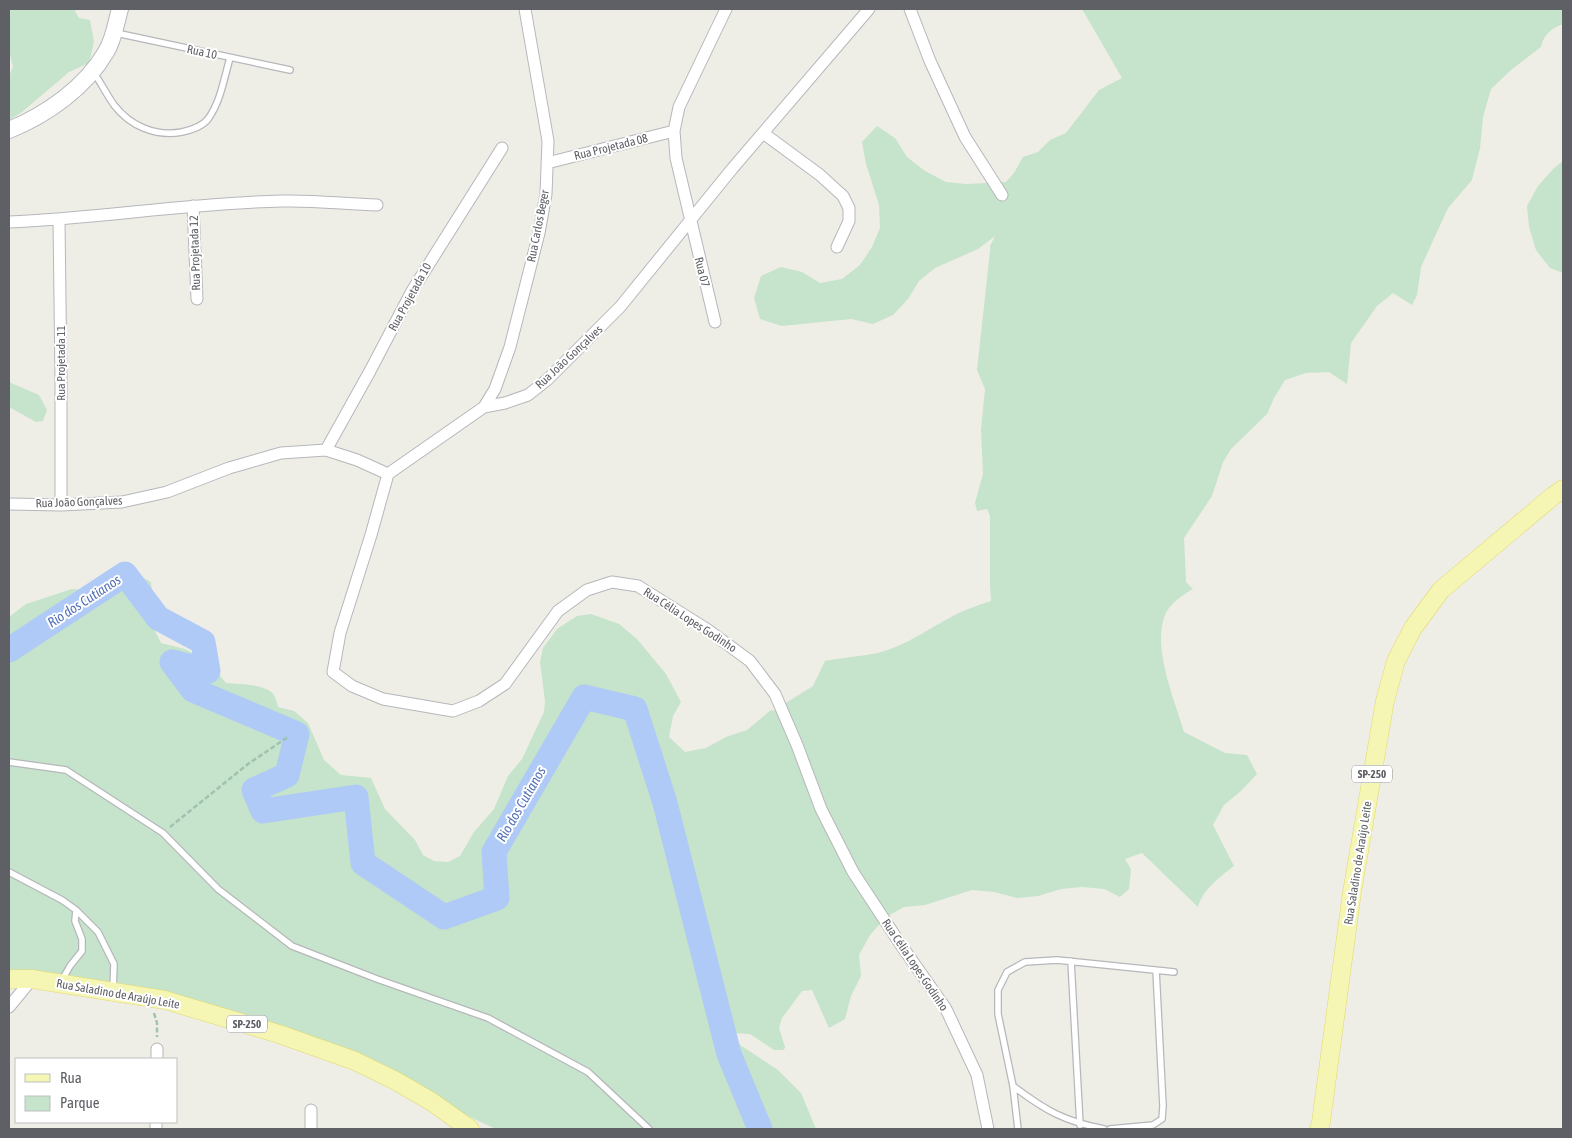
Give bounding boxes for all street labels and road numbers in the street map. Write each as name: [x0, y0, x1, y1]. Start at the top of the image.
street label: Rua 10: [186, 42, 219, 62]
street label: Rua Projetada 08: [573, 131, 650, 163]
street label: Rua Carlos Beger: [524, 188, 552, 263]
street label: Rua Projetada 12: [187, 215, 203, 291]
street label: Rua 07: [692, 256, 713, 289]
street label: Rua Projetada 10: [386, 260, 435, 333]
street label: Rua João Gonçalves: [532, 322, 606, 392]
street label: Rua Projetada 11: [54, 325, 68, 401]
street label: Rua João Gonçalves: [35, 493, 123, 511]
street label: Rua Célia Lopes Godinho: [641, 585, 739, 655]
road number: SP-250: [1352, 766, 1392, 782]
street label: Rua Saladino de Araújo Leite: [1341, 800, 1375, 926]
street label: Rua Célia Lopes Godinho: [879, 916, 951, 1014]
street label: Rua Saladino de Araújo Leite: [55, 976, 181, 1012]
road number: SP-250: [227, 1016, 267, 1032]

